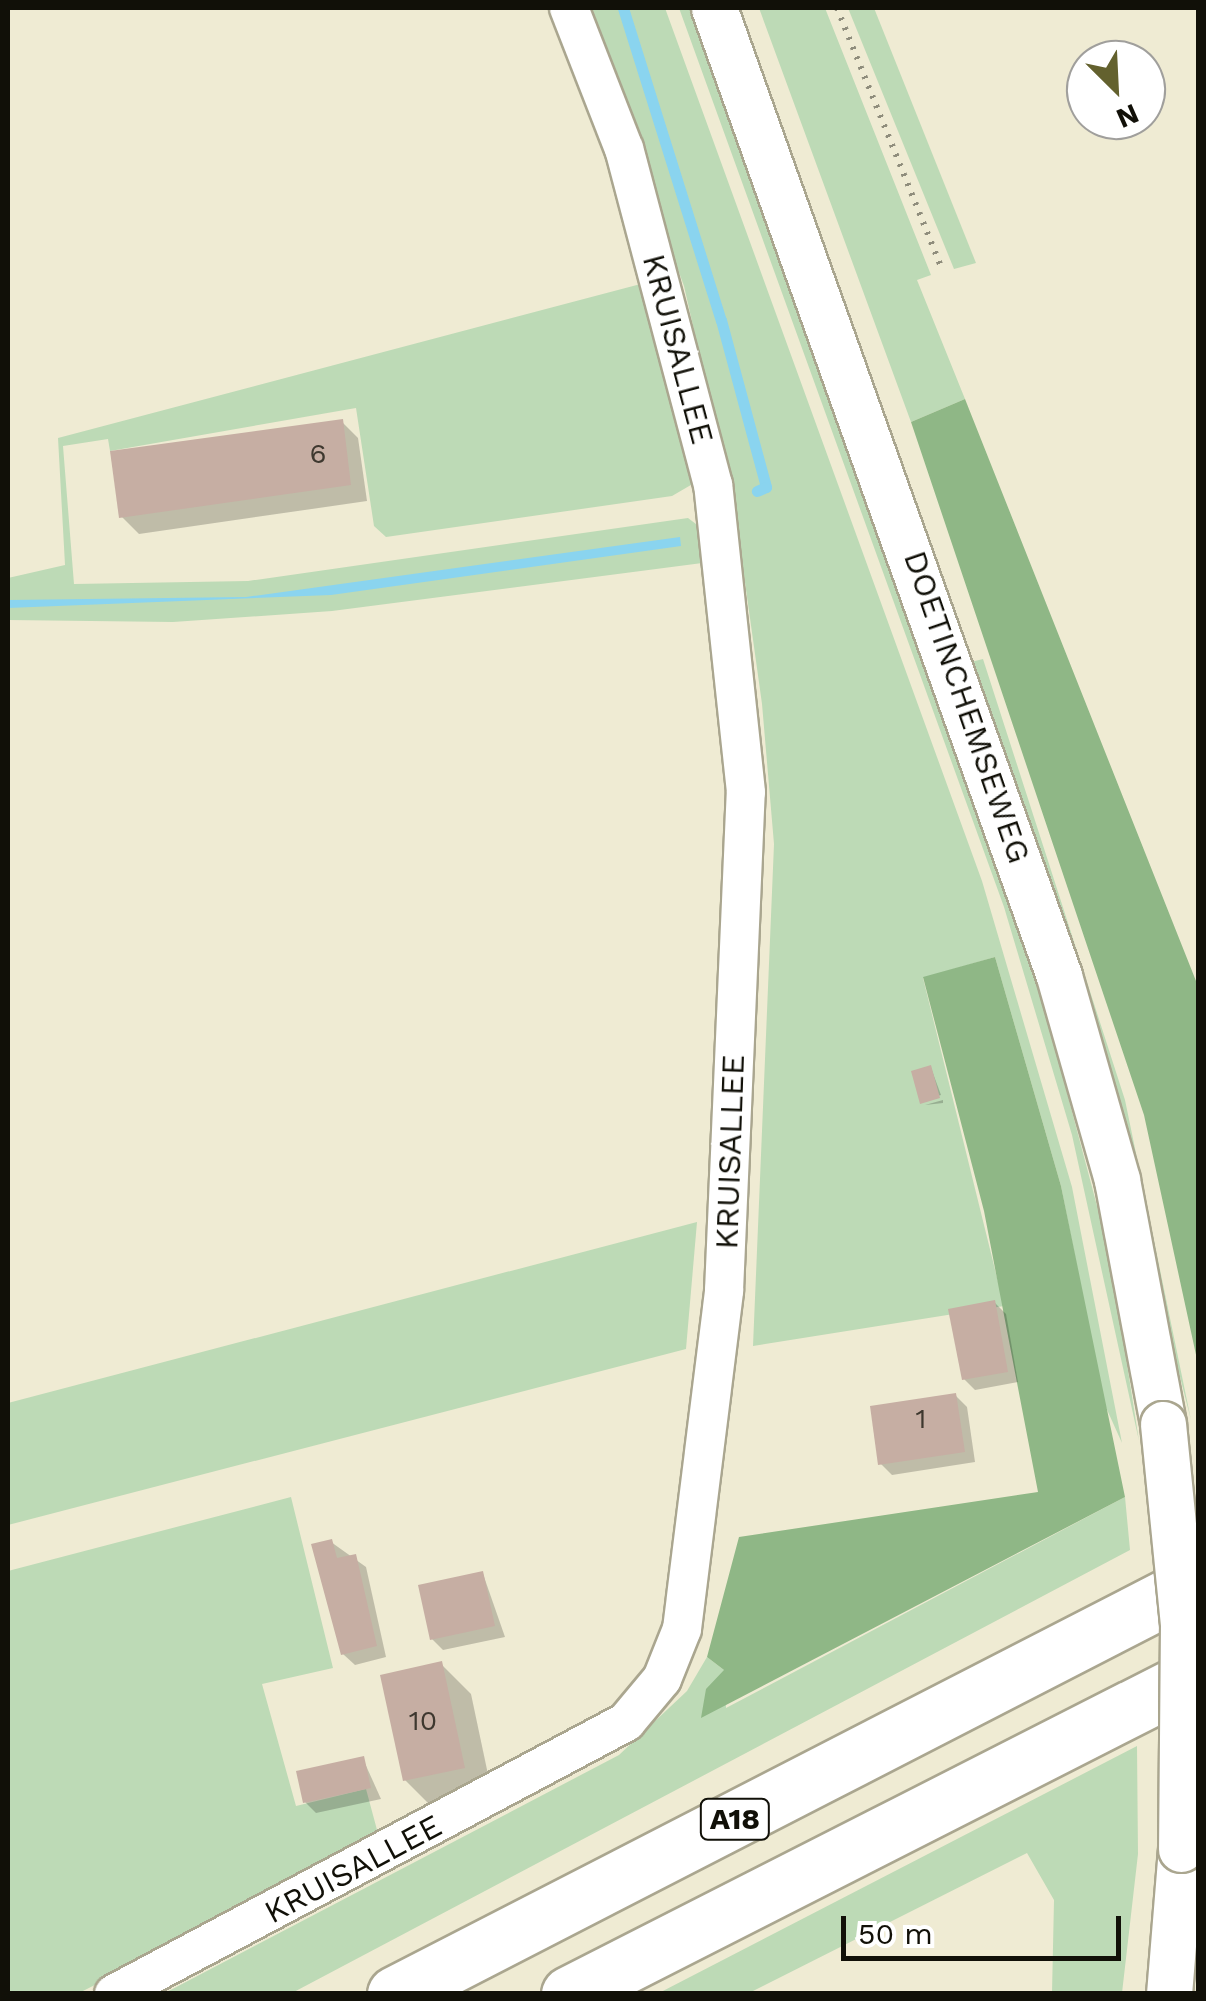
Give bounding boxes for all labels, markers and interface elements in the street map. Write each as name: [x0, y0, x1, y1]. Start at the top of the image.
north arrow: [1066, 40, 1166, 140]
text: N: [1111, 97, 1144, 135]
street label: KRUISALLEE: [634, 250, 722, 448]
house number: 6: [309, 437, 327, 471]
street label: DOETINCHEMSEWEG: [896, 546, 1038, 868]
street label: KRUISALLEE: [707, 1054, 753, 1250]
house number: 1: [916, 1402, 926, 1436]
house number: 10: [409, 1704, 437, 1738]
road number: A18: [698, 1794, 772, 1844]
street label: KRUISALLEE: [258, 1806, 448, 1932]
scale bar: [846, 1896, 1126, 1958]
text: 50 m: [858, 1916, 933, 1951]

